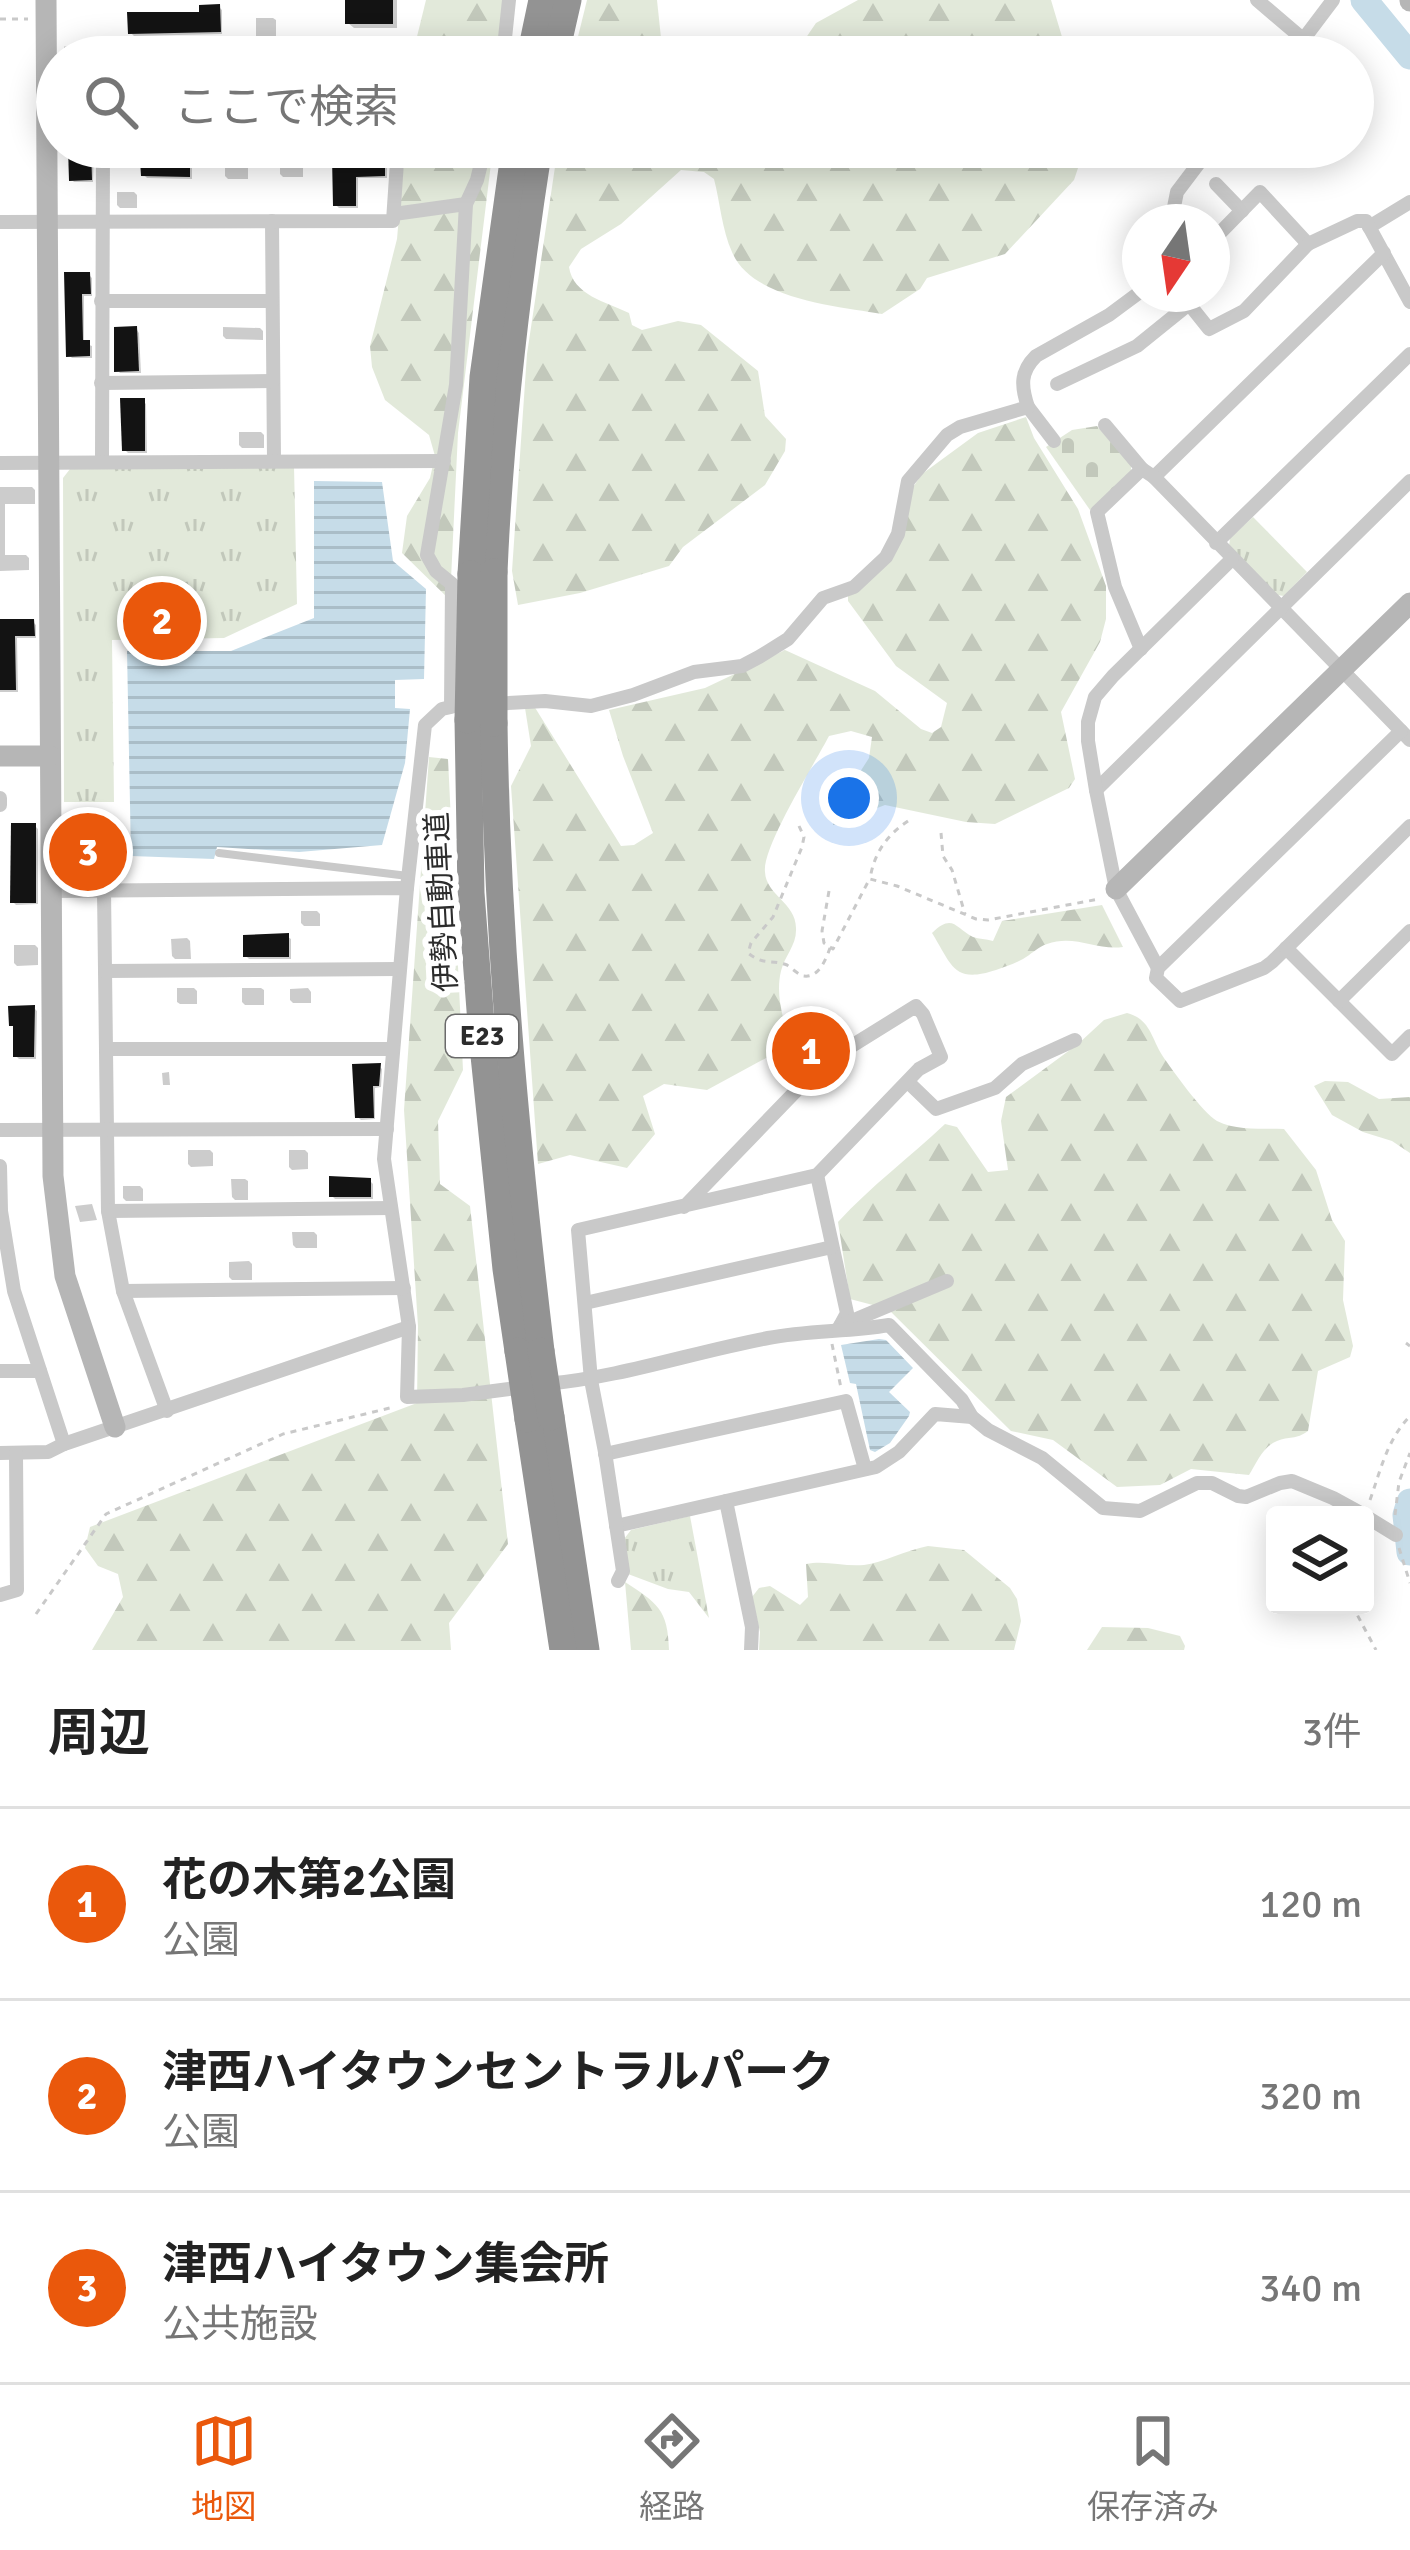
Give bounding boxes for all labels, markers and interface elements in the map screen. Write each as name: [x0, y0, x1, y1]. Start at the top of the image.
search box: [36, 36, 1374, 168]
icon: search: [78, 69, 144, 135]
text: ここで検索: [174, 80, 399, 135]
north arrow: [1122, 204, 1230, 312]
pin: 2: [123, 576, 201, 666]
your location: [819, 768, 879, 828]
pin: 3: [49, 807, 127, 897]
street label: 伊勢自動車道: [419, 811, 465, 993]
pin: 1: [772, 1006, 850, 1096]
road number: E23: [446, 1015, 518, 1057]
map controls: [1266, 1506, 1374, 1614]
button: layers: [1266, 1506, 1374, 1614]
text: 周辺: [48, 1702, 150, 1765]
text: 3件: [1302, 1708, 1362, 1756]
text: 花の木第2公園: [162, 1853, 456, 1908]
text: 1: [76, 1880, 98, 1928]
text: 120 m: [1259, 1880, 1362, 1928]
text: 公園: [162, 1916, 240, 1964]
text: 津西ハイタウンセントラルパーク: [162, 2045, 834, 2100]
text: 2: [76, 2072, 98, 2120]
text: 320 m: [1259, 2072, 1362, 2120]
text: 公園: [162, 2108, 240, 2156]
text: 津西ハイタウン集会所: [162, 2237, 609, 2292]
text: 3: [76, 2264, 98, 2312]
text: 340 m: [1259, 2264, 1362, 2312]
text: 公共施設: [162, 2300, 318, 2348]
tab: 地図: [191, 2408, 257, 2528]
tab: 経路: [639, 2408, 705, 2528]
tab: 保存済み: [1087, 2408, 1219, 2528]

